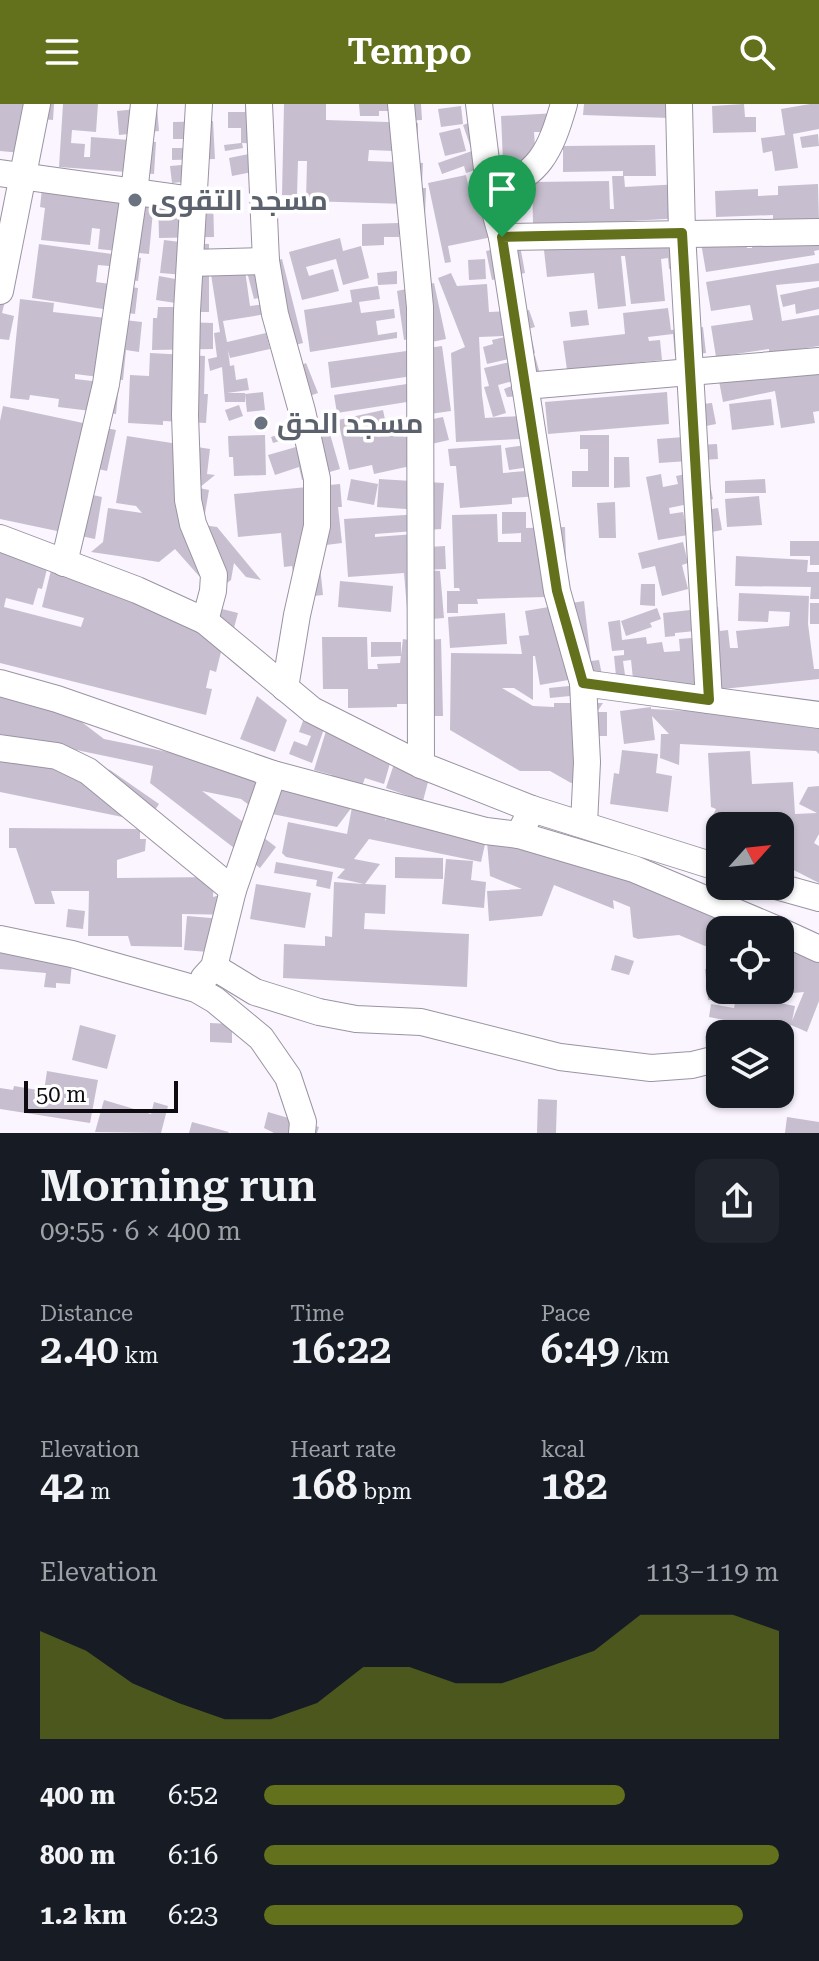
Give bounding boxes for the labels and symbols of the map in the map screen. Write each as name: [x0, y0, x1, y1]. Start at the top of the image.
pin: [468, 155, 536, 237]
place label: مسجد التقوى: [151, 184, 328, 217]
marker: مسجد التقوى: [126, 191, 144, 209]
place label: مسجد الحق: [277, 407, 424, 441]
marker: مسجد الحق: [252, 414, 270, 432]
north arrow: [706, 812, 794, 900]
scale bar: [24, 1077, 178, 1113]

